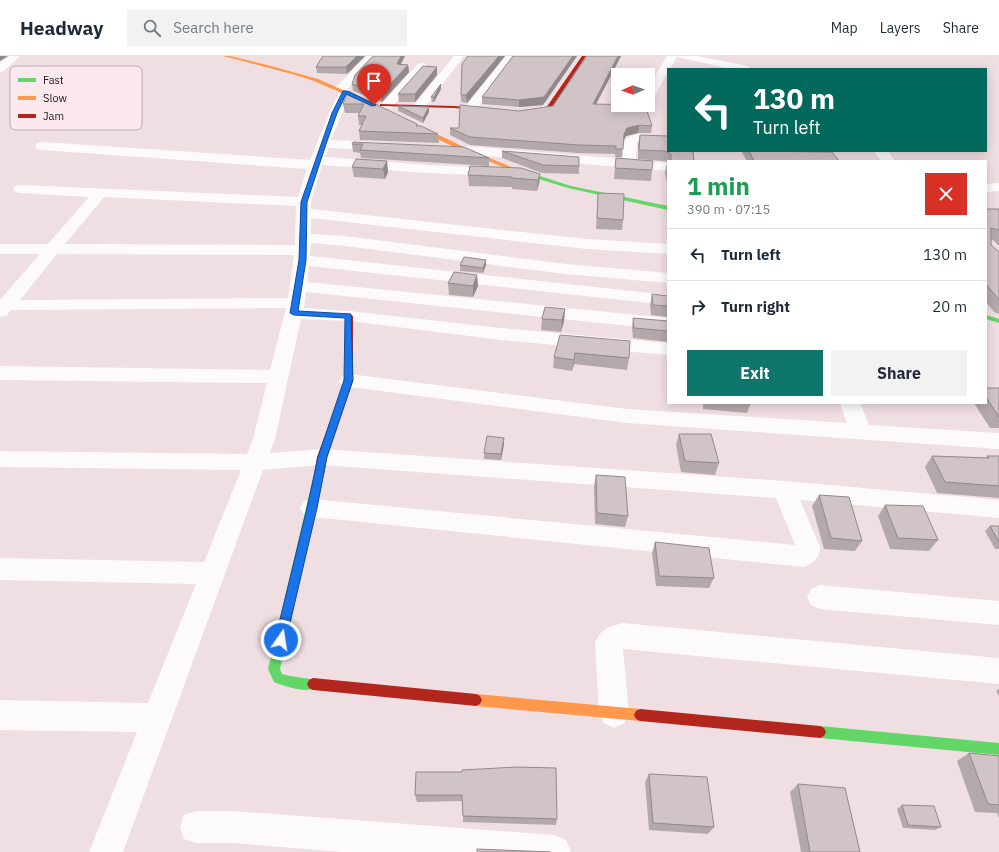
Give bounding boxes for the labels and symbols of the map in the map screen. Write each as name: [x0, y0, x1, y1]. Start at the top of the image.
pin: [357, 64, 391, 105]
legend: [10, 66, 142, 130]
north arrow: [611, 68, 655, 112]
text: Fast: [43, 73, 64, 87]
text: Slow: [43, 91, 67, 105]
text: Jam: [43, 109, 64, 123]
position arrow: [260, 619, 302, 661]

